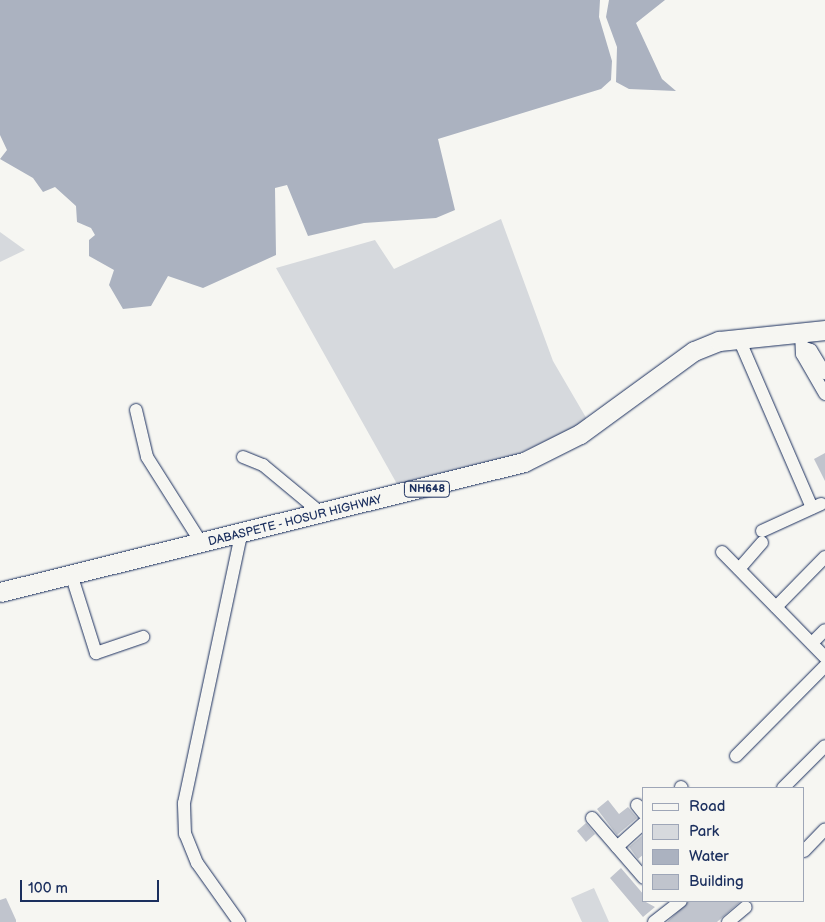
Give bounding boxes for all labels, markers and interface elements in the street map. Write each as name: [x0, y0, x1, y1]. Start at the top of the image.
road number: NH648: [403, 480, 451, 498]
street label: DABASPETE - HOSUR HIGHWAY: [206, 492, 384, 550]
legend: [642, 787, 805, 902]
text: Road: [689, 797, 725, 816]
text: Park: [689, 822, 719, 841]
text: Water: [689, 847, 729, 866]
scale bar: [22, 870, 161, 902]
text: Building: [689, 872, 744, 891]
text: 100 m: [28, 879, 68, 898]

